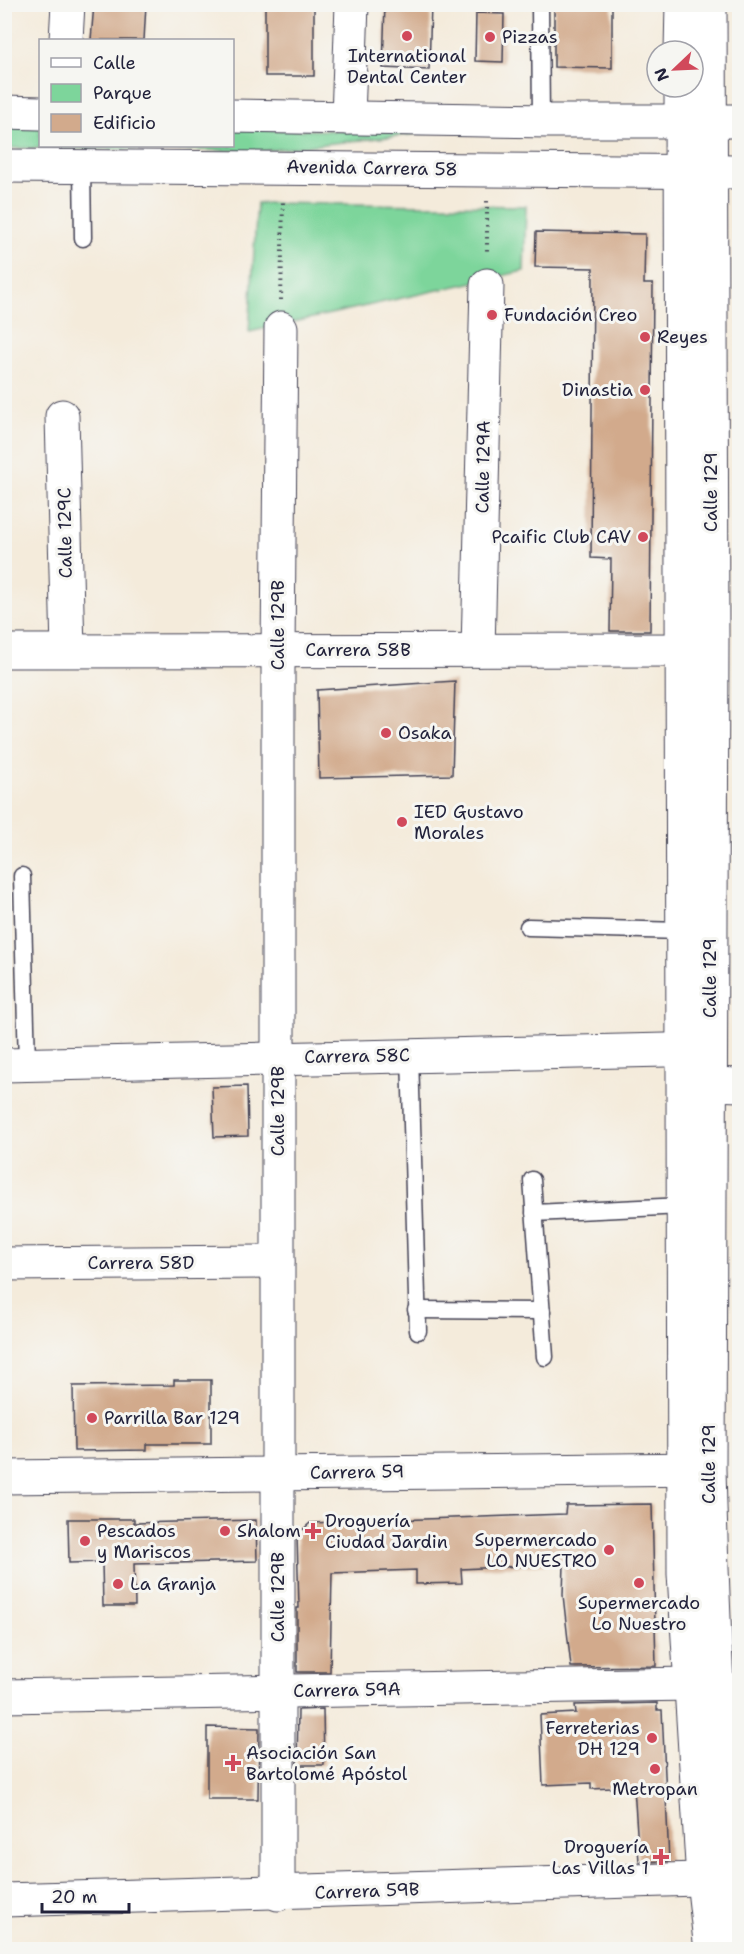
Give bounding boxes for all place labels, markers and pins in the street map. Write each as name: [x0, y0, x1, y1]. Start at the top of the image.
place label: Pizzas: [502, 25, 558, 49]
marker: International Dental Center: [400, 29, 414, 43]
marker: Pizzas: [483, 30, 497, 44]
place label: International Dental Center: [347, 44, 467, 89]
place label: Fundación Creo: [504, 303, 637, 327]
marker: Fundación Creo: [485, 308, 499, 322]
place label: Reyes: [657, 325, 708, 349]
marker: Reyes: [638, 330, 652, 344]
place label: Dinastia: [562, 378, 633, 402]
marker: Dinastia: [638, 383, 652, 397]
place label: Pcaific Club CAV: [491, 525, 631, 549]
marker: Pcaific Club CAV: [636, 530, 650, 544]
place label: Osaka: [398, 721, 452, 745]
marker: Osaka: [379, 726, 393, 740]
place label: IED Gustavo Morales: [414, 800, 524, 845]
marker: IED Gustavo Morales: [395, 815, 409, 829]
place label: Parrilla Bar 129: [104, 1406, 240, 1430]
marker: Parrilla Bar 129: [85, 1411, 99, 1425]
place label: Droguería Ciudad Jardin: [325, 1509, 448, 1554]
place label: Pescados y Mariscos: [97, 1519, 191, 1564]
place label: Shalom: [237, 1519, 301, 1543]
marker: Shalom: [218, 1524, 232, 1538]
marker: Droguería Ciudad Jardin: [306, 1524, 320, 1538]
place label: Supermercado LO NUESTRO: [475, 1528, 597, 1573]
marker: Pescados y Mariscos: [78, 1534, 92, 1548]
marker: Supermercado LO NUESTRO: [602, 1543, 616, 1557]
place label: La Granja: [130, 1572, 216, 1596]
marker: Supermercado Lo Nuestro: [632, 1576, 646, 1590]
marker: La Granja: [111, 1577, 125, 1591]
place label: Supermercado Lo Nuestro: [578, 1591, 700, 1636]
place label: Ferreterias DH 129: [545, 1716, 640, 1761]
marker: Ferreterias DH 129: [645, 1731, 659, 1745]
place label: Asociación San Bartolomé Apóstol: [246, 1741, 408, 1786]
marker: Asociación San Bartolomé Apóstol: [224, 1754, 242, 1772]
marker: Metropan: [648, 1762, 662, 1776]
place label: Metropan: [612, 1777, 698, 1801]
place label: Droguería Las Villas 1: [551, 1835, 649, 1880]
marker: Droguería Las Villas 1: [654, 1850, 668, 1864]

